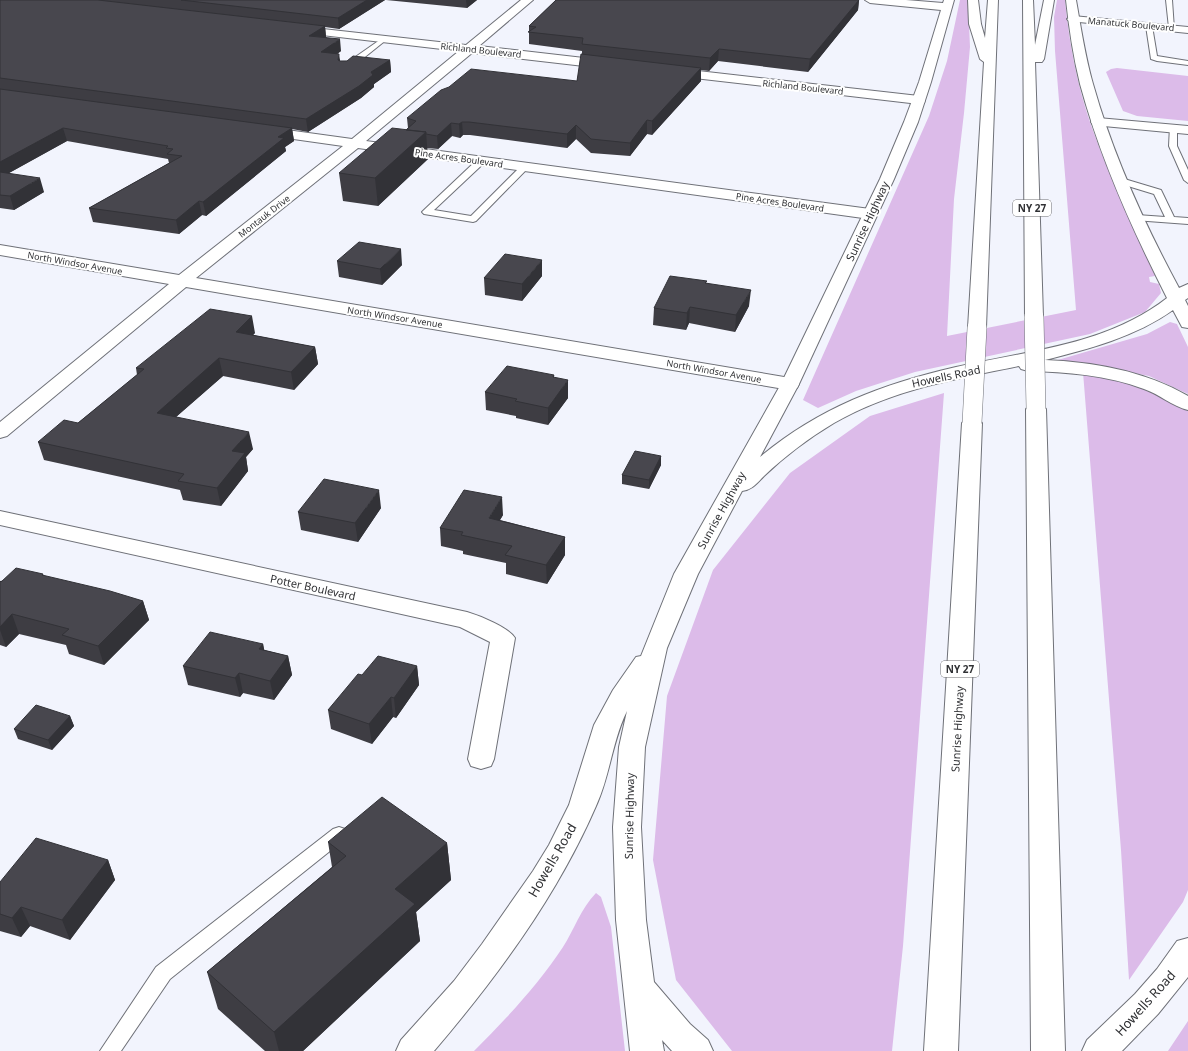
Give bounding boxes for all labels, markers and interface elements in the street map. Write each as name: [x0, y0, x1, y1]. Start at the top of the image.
street label: Manatuck Boulevard: [1087, 14, 1175, 34]
street label: Richland Boulevard: [440, 39, 522, 61]
street label: Richland Boulevard: [762, 76, 844, 98]
street label: Pine Acres Boulevard: [414, 145, 504, 171]
street label: Sunrise Highway: [842, 178, 892, 263]
street label: Pine Acres Boulevard: [735, 189, 825, 215]
street label: Montauk Drive: [235, 192, 293, 240]
road number: NY 27: [1013, 200, 1051, 216]
street label: North Windsor Avenue: [26, 248, 124, 278]
street label: North Windsor Avenue: [346, 303, 444, 331]
street label: North Windsor Avenue: [665, 356, 763, 386]
street label: Howells Road: [910, 361, 982, 391]
street label: Sunrise Highway: [694, 468, 749, 551]
street label: Potter Boulevard: [269, 571, 357, 603]
road number: NY 27: [941, 661, 979, 677]
street label: Sunrise Highway: [947, 685, 967, 772]
street label: Sunrise Highway: [621, 772, 637, 859]
street label: Howells Road: [524, 820, 580, 900]
street label: Howells Road: [1111, 966, 1179, 1040]

